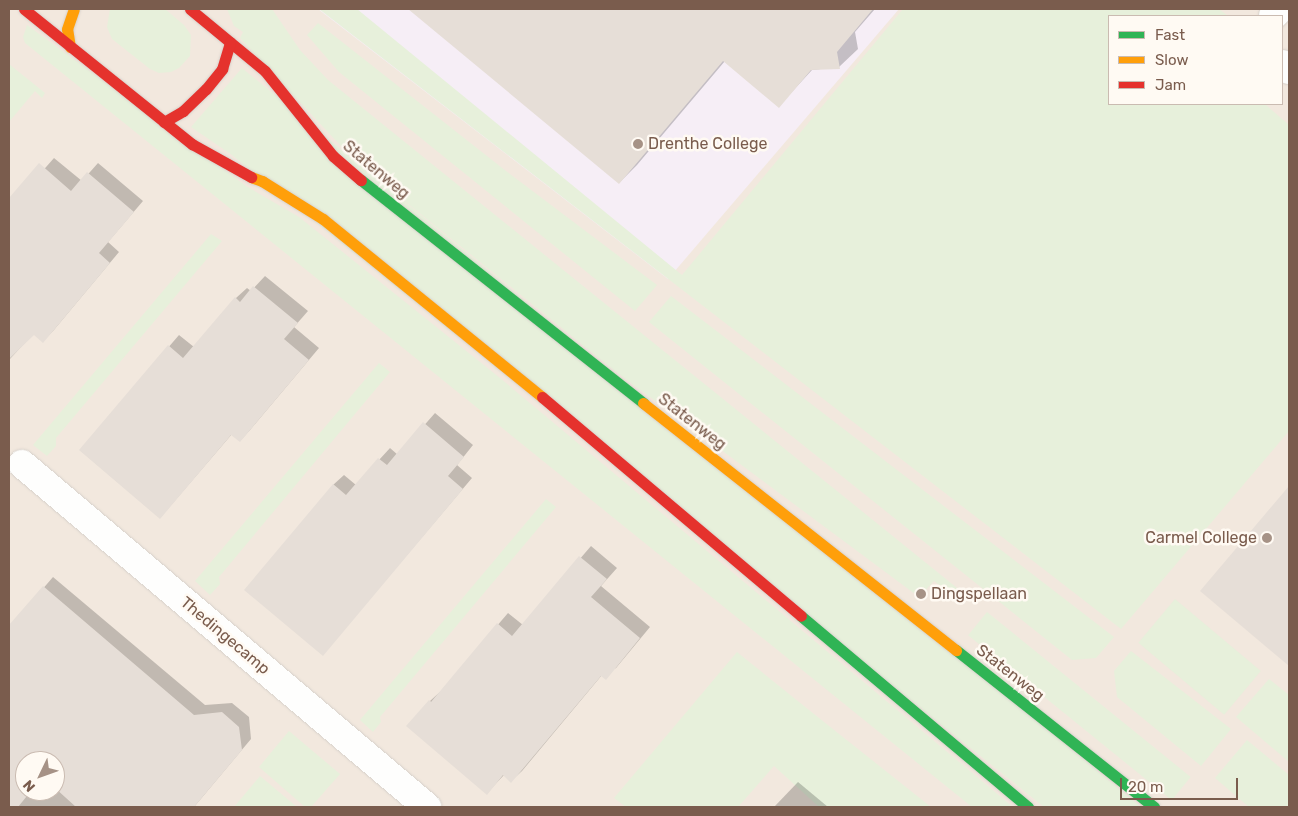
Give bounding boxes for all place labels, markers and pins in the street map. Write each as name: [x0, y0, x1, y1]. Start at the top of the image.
place label: Drenthe College: [648, 134, 767, 154]
marker: Drenthe College: [632, 138, 644, 150]
place label: Carmel College: [1145, 528, 1257, 548]
marker: Carmel College: [1261, 532, 1273, 544]
place label: Dingspellaan: [931, 584, 1027, 604]
marker: Dingspellaan: [915, 588, 927, 600]

